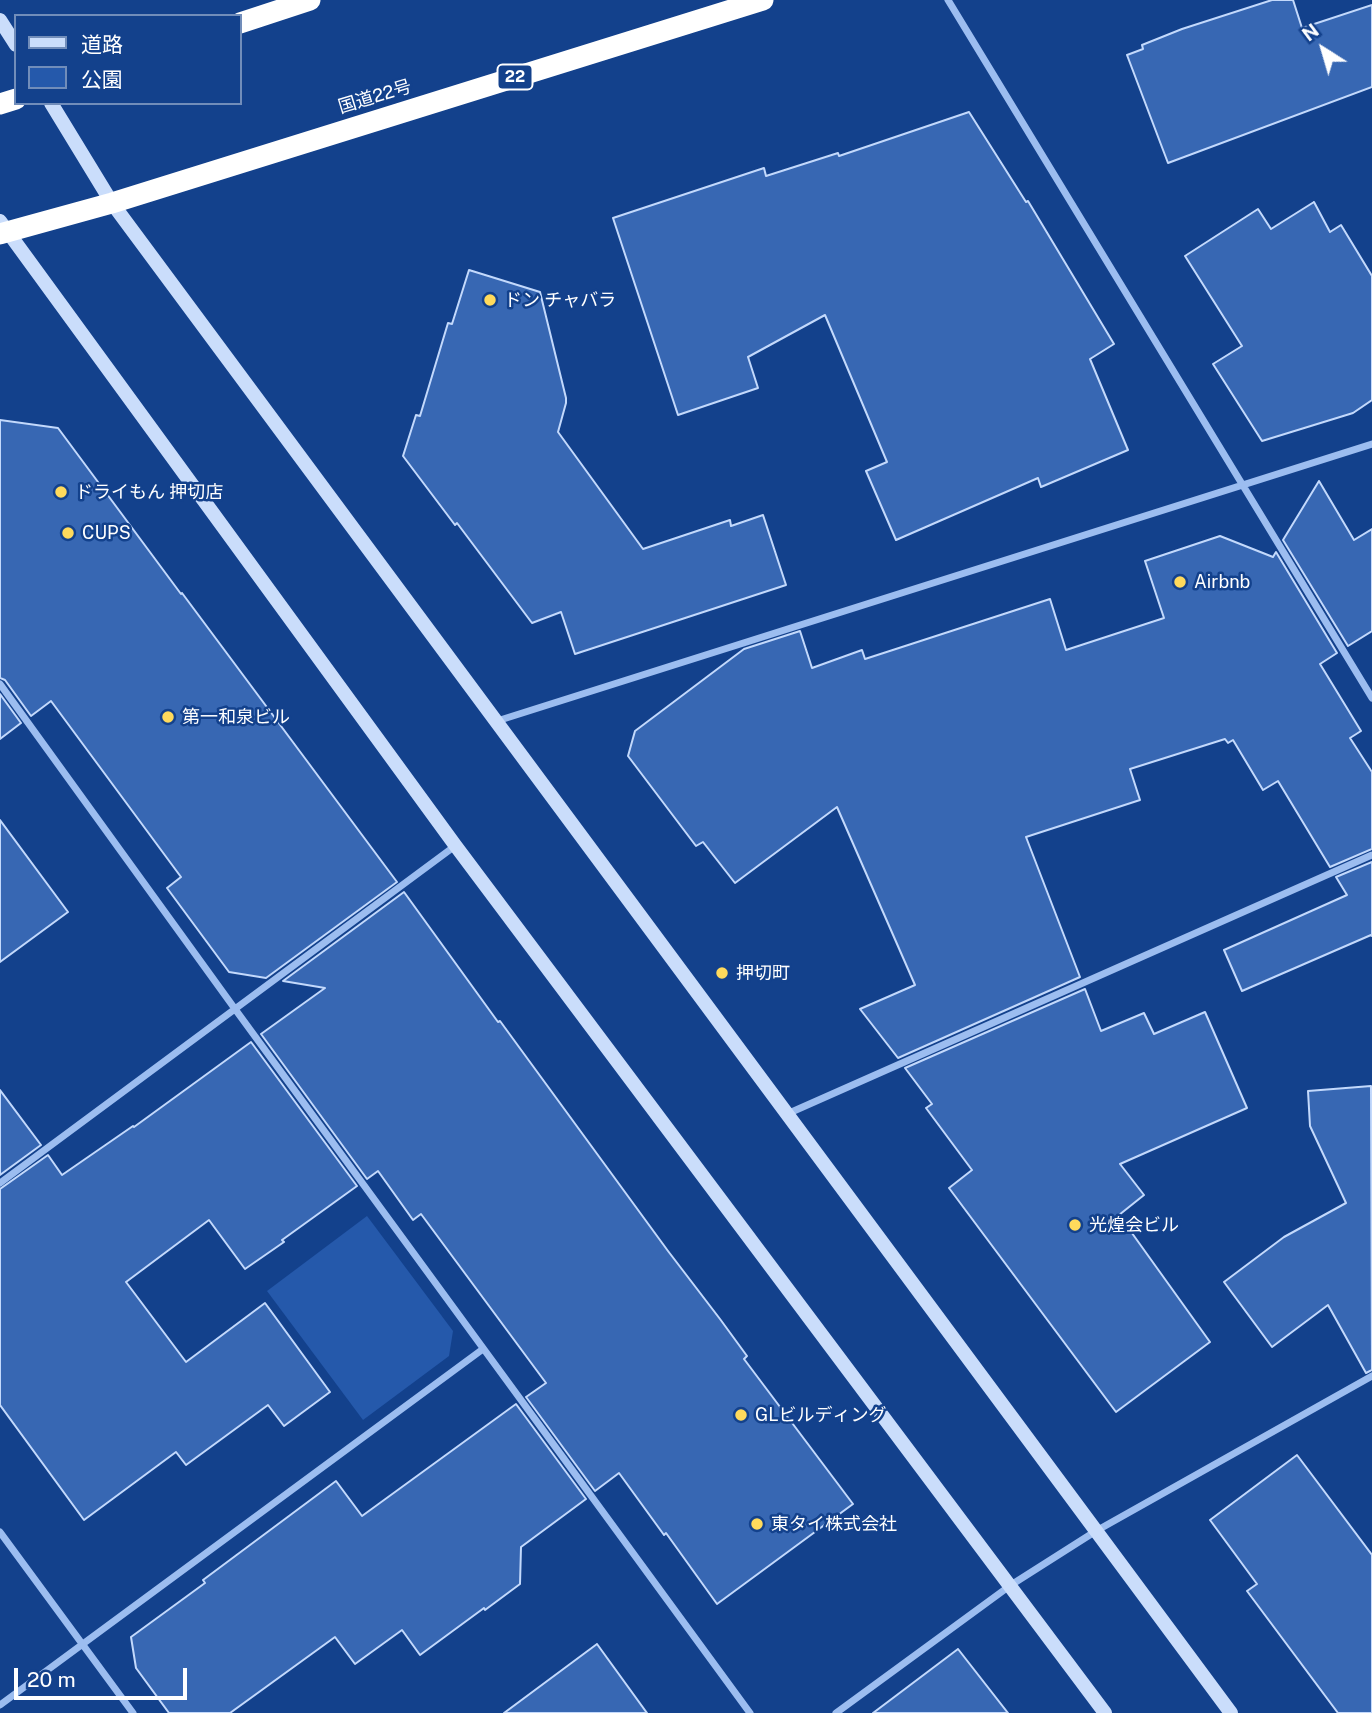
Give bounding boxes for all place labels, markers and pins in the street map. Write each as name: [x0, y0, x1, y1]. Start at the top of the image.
place label: ドン チャバラ: [504, 289, 616, 311]
marker: ドン チャバラ: [482, 292, 498, 308]
place label: ドライもん 押切店: [75, 481, 223, 503]
marker: ドライもん 押切店: [53, 484, 69, 500]
place label: CUPS: [82, 522, 131, 544]
marker: CUPS: [60, 525, 76, 541]
place label: Airbnb: [1194, 571, 1250, 593]
marker: Airbnb: [1172, 574, 1188, 590]
place label: 第一和泉ビル: [182, 706, 290, 728]
marker: 第一和泉ビル: [160, 709, 176, 725]
place label: 押切町: [736, 962, 790, 984]
marker: 押切町: [714, 965, 730, 981]
place label: 光煌会ビル: [1089, 1214, 1179, 1236]
marker: 光煌会ビル: [1067, 1217, 1083, 1233]
place label: GLビルディング: [755, 1404, 887, 1426]
marker: GLビルディング: [733, 1407, 749, 1423]
place label: 東タイ株式会社: [771, 1513, 897, 1535]
marker: 東タイ株式会社: [749, 1516, 765, 1532]

